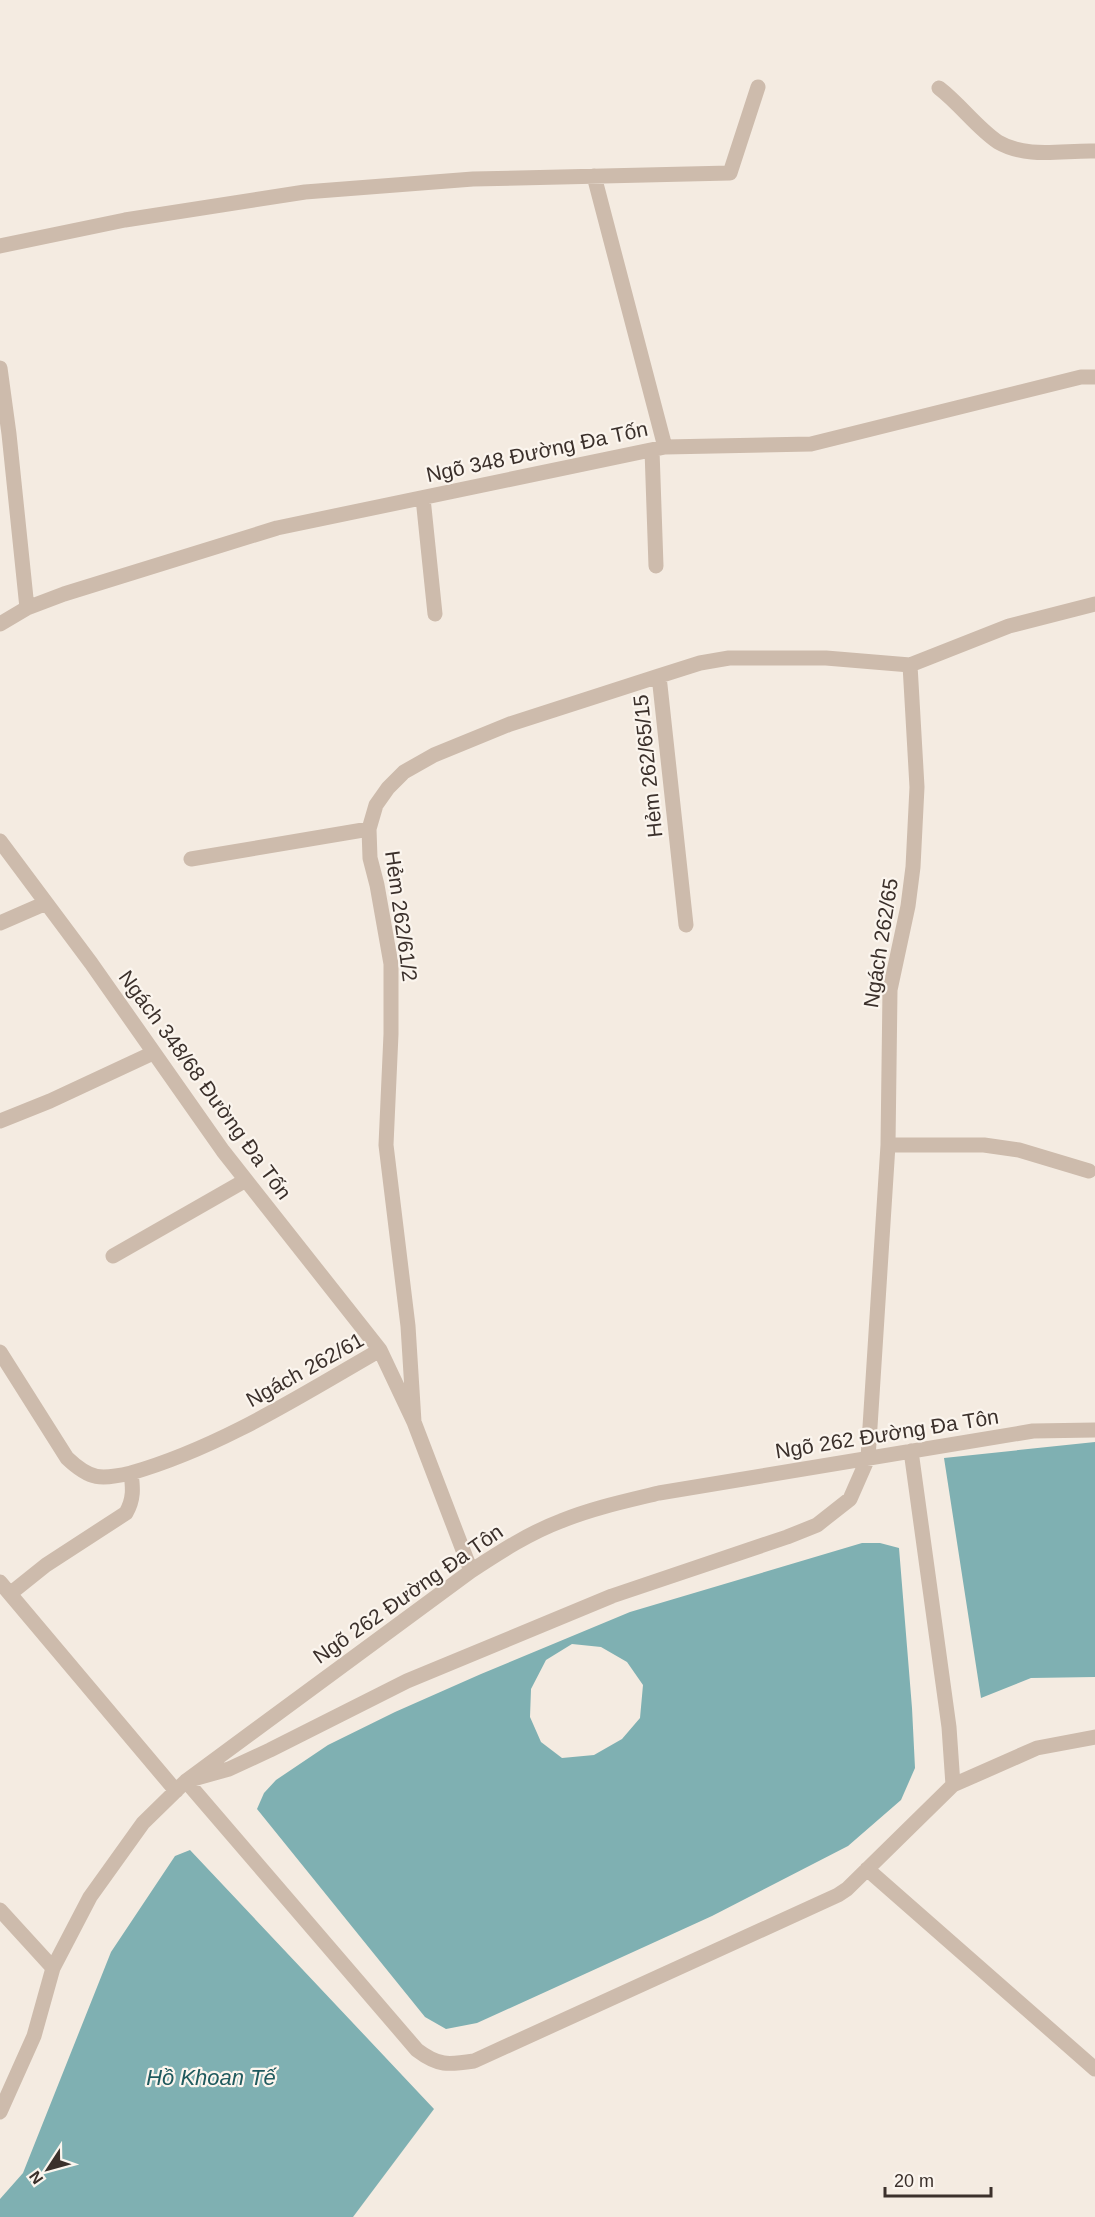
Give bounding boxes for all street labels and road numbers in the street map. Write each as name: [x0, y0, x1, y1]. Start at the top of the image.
street label: Ngõ 348 Đường Đa Tốn: [424, 417, 650, 486]
street label: Hẻm 262/65/15: [629, 693, 666, 839]
street label: Hẻm 262/61/2: [381, 849, 422, 983]
street label: Ngách 262/65: [859, 877, 902, 1009]
street label: Ngách 348/68 Đường Đa Tốn: [115, 966, 296, 1204]
street label: Ngách 262/61: [242, 1328, 368, 1411]
street label: Ngõ 262 Đường Đa Tôn: [774, 1404, 1000, 1463]
street label: Ngõ 262 Đường Đa Tôn: [309, 1519, 507, 1668]

